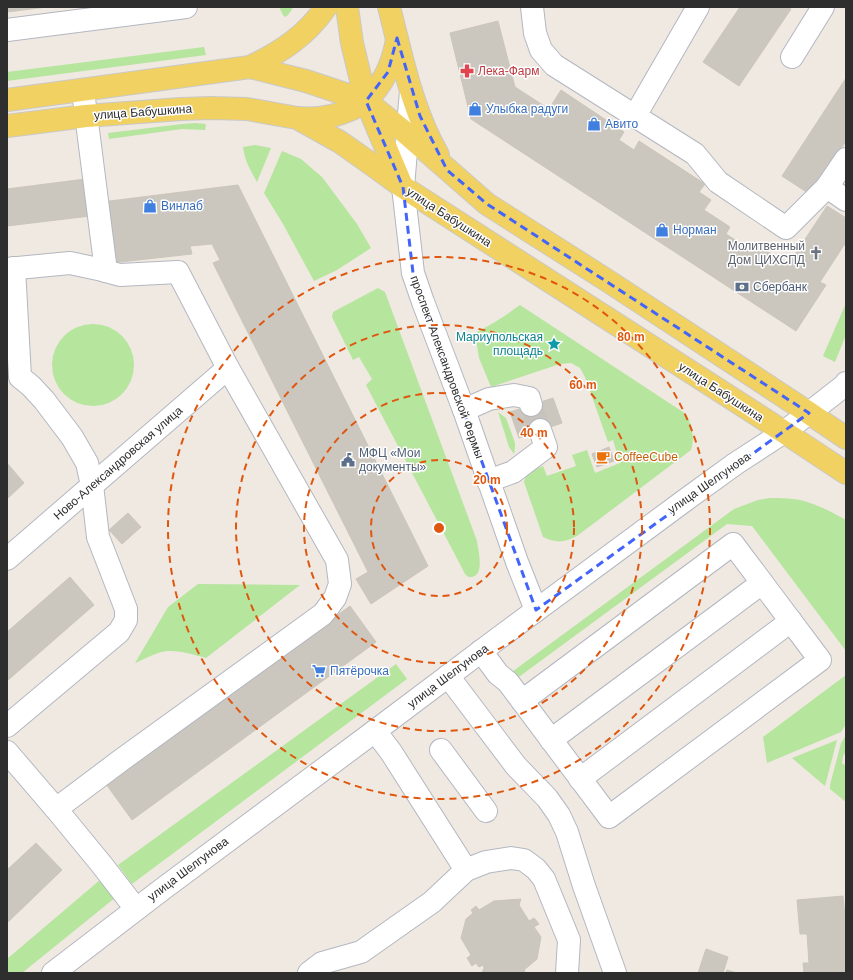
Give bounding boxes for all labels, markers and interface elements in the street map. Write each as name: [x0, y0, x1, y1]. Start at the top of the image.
pharmacy icon: Лека-Фарм: [459, 63, 475, 79]
place label: Лека-Фарм: [478, 64, 539, 78]
shop icon: Улыбка радуги: [467, 101, 483, 117]
street label: улица Бабушкина: [93, 102, 193, 122]
place label: Улыбка радуги: [486, 102, 568, 116]
shop icon: Авито: [586, 116, 602, 132]
place label: Авито: [605, 117, 638, 131]
street label: улица Бабушкина: [404, 184, 494, 250]
shop icon: Винлаб: [142, 198, 158, 214]
place label: Винлаб: [161, 199, 203, 213]
shop icon: Норман: [654, 222, 670, 238]
place label: Норман: [673, 223, 717, 237]
place label: Молитвенный Дом ЦИХСПД: [728, 239, 805, 267]
church icon: Молитвенный Дом ЦИХСПД: [808, 245, 824, 261]
street label: проспект Александровской Фермы: [407, 274, 487, 460]
bank icon: Сбербанк: [734, 279, 750, 295]
place label: Сбербанк: [753, 280, 808, 294]
place label: Мариупольская площадь: [456, 330, 543, 358]
text: 80 m: [617, 330, 645, 344]
place icon: Мариупольская площадь: [546, 336, 562, 352]
street label: улица Бабушкина: [676, 359, 766, 425]
text: 60 m: [569, 378, 597, 392]
street label: Ново-Александровская улица: [51, 403, 186, 523]
text: 40 m: [520, 426, 548, 440]
place label: МФЦ «Мои документы»: [359, 446, 427, 474]
cafe icon: CoffeeCube: [595, 449, 611, 465]
street label: улица Шелгунова: [665, 449, 753, 517]
place label: CoffeeCube: [614, 450, 678, 464]
public building icon: МФЦ «Мои документы»: [340, 452, 356, 468]
text: 20 m: [473, 473, 501, 487]
centre of rings: [432, 521, 446, 535]
street label: улица Шелгунова: [405, 641, 491, 711]
supermarket icon: Пятёрочка: [311, 663, 327, 679]
place label: Пятёрочка: [330, 664, 389, 678]
street label: улица Шелгунова: [145, 834, 231, 904]

